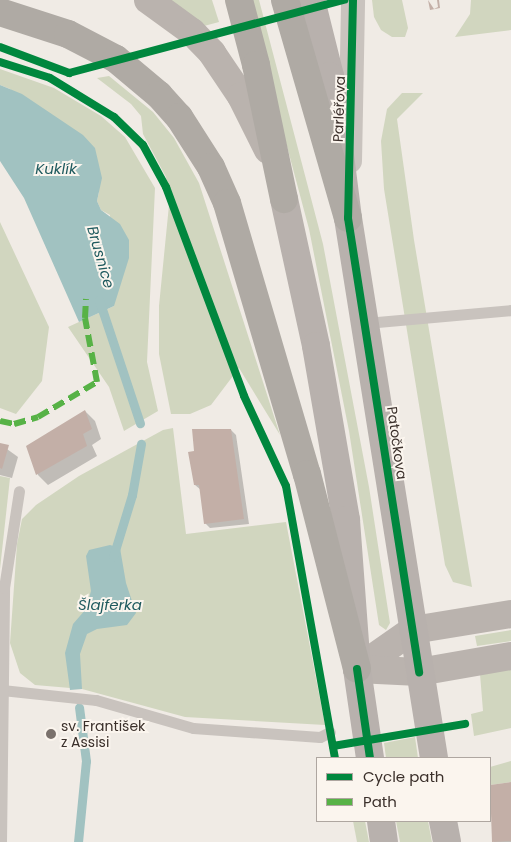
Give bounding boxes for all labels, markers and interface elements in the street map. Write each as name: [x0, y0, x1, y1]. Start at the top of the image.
street label: Parléřova: [329, 76, 349, 142]
water label: Kuklík: [35, 160, 77, 178]
water label: Brusnice: [84, 224, 118, 290]
street label: Patočkova: [384, 405, 410, 481]
water label: Šlajferka: [78, 596, 142, 614]
place label: sv. František z Assisi: [61, 718, 145, 750]
marker: sv. František z Assisi: [45, 728, 57, 740]
legend: [316, 757, 491, 822]
text: Cycle path: [363, 766, 444, 787]
text: Path: [363, 791, 397, 812]

